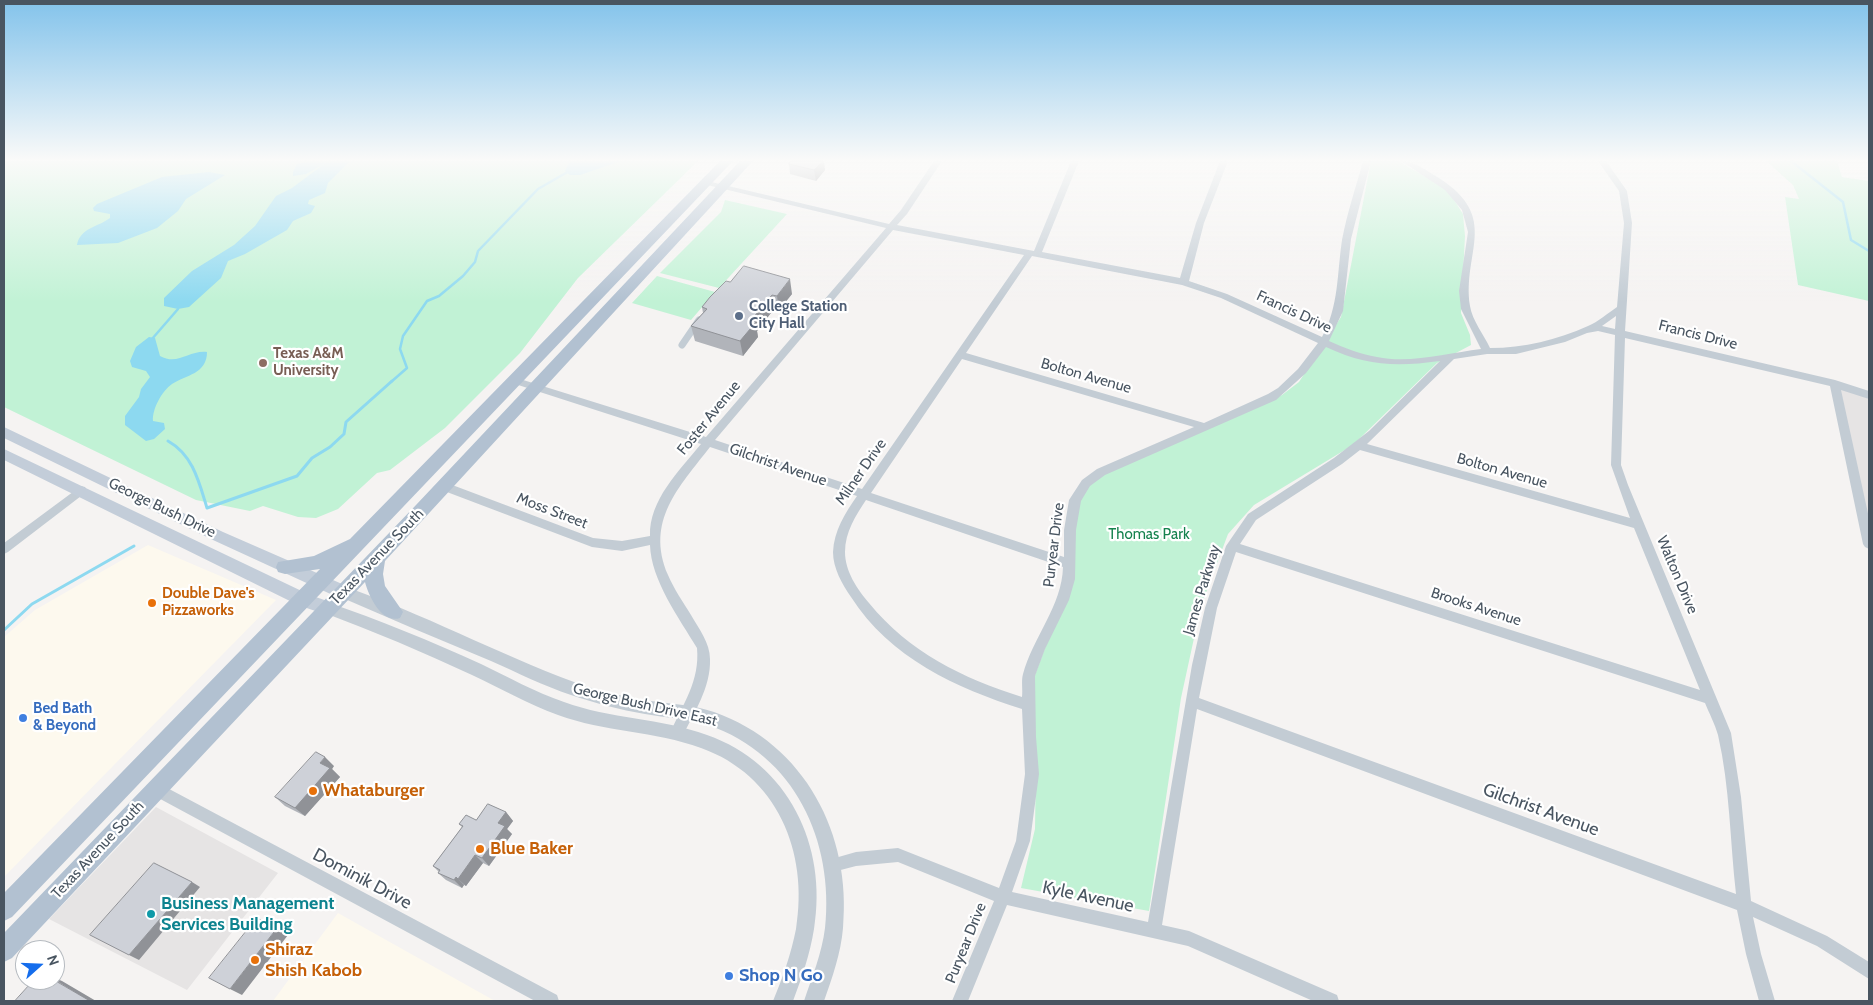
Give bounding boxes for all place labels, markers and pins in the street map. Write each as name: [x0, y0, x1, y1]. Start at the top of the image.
place label: College Station City Hall: [749, 298, 847, 333]
marker: College Station City Hall: [733, 310, 745, 322]
place label: Texas A&M University: [273, 345, 344, 380]
marker: Texas A&M University: [257, 357, 269, 369]
place label: Double Dave's Pizzaworks: [162, 585, 255, 620]
marker: Double Dave's Pizzaworks: [146, 597, 158, 609]
place label: Bed Bath & Beyond: [33, 700, 96, 735]
marker: Bed Bath & Beyond: [17, 712, 29, 724]
place label: Whataburger: [323, 780, 424, 802]
marker: Whataburger: [307, 785, 319, 797]
place label: Blue Baker: [490, 838, 573, 860]
marker: Blue Baker: [474, 843, 486, 855]
place label: Business Management Services Building: [161, 893, 334, 936]
marker: Business Management Services Building: [145, 908, 157, 920]
place label: Shiraz Shish Kabob: [265, 939, 362, 982]
marker: Shiraz Shish Kabob: [249, 954, 261, 966]
place label: Shop N Go: [739, 965, 823, 987]
marker: Shop N Go: [723, 970, 735, 982]

